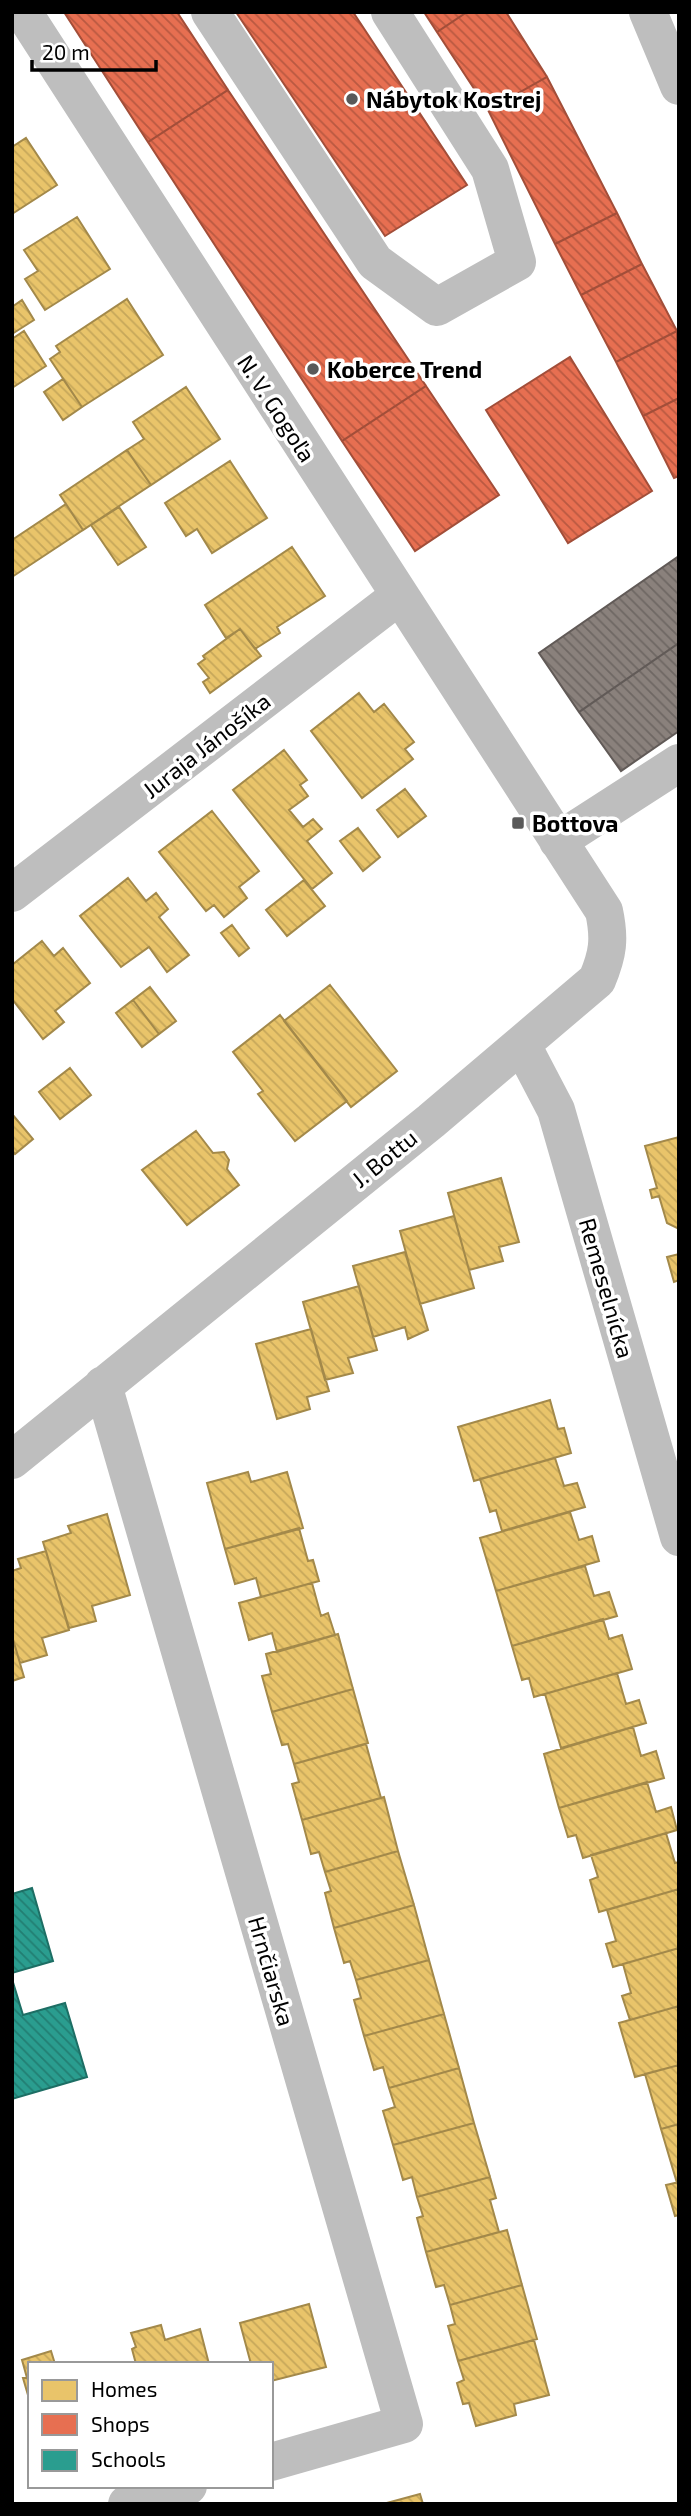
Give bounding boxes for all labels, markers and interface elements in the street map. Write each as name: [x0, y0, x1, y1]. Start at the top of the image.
scale bar: [32, 28, 156, 72]
text: 20 m: [42, 39, 90, 64]
place label: Nábytok Kostrej: [366, 85, 541, 113]
marker: Nábytok Kostrej: [344, 91, 360, 107]
street label: N. V. Gogoľa: [232, 349, 322, 467]
place label: Koberce Trend: [327, 355, 482, 383]
marker: Koberce Trend: [305, 361, 321, 377]
street label: Juraja Jánošíka: [137, 686, 275, 804]
place label: Bottova: [532, 809, 618, 837]
marker: Bottova: [510, 815, 526, 831]
street label: J. Bottu: [346, 1123, 422, 1193]
street label: Remeselnícka: [574, 1215, 640, 1361]
street label: Hrnčiarska: [243, 1913, 301, 2029]
legend: [28, 2362, 273, 2488]
text: Homes: [91, 2376, 157, 2401]
text: Shops: [91, 2411, 150, 2436]
text: Schools: [91, 2446, 166, 2471]

